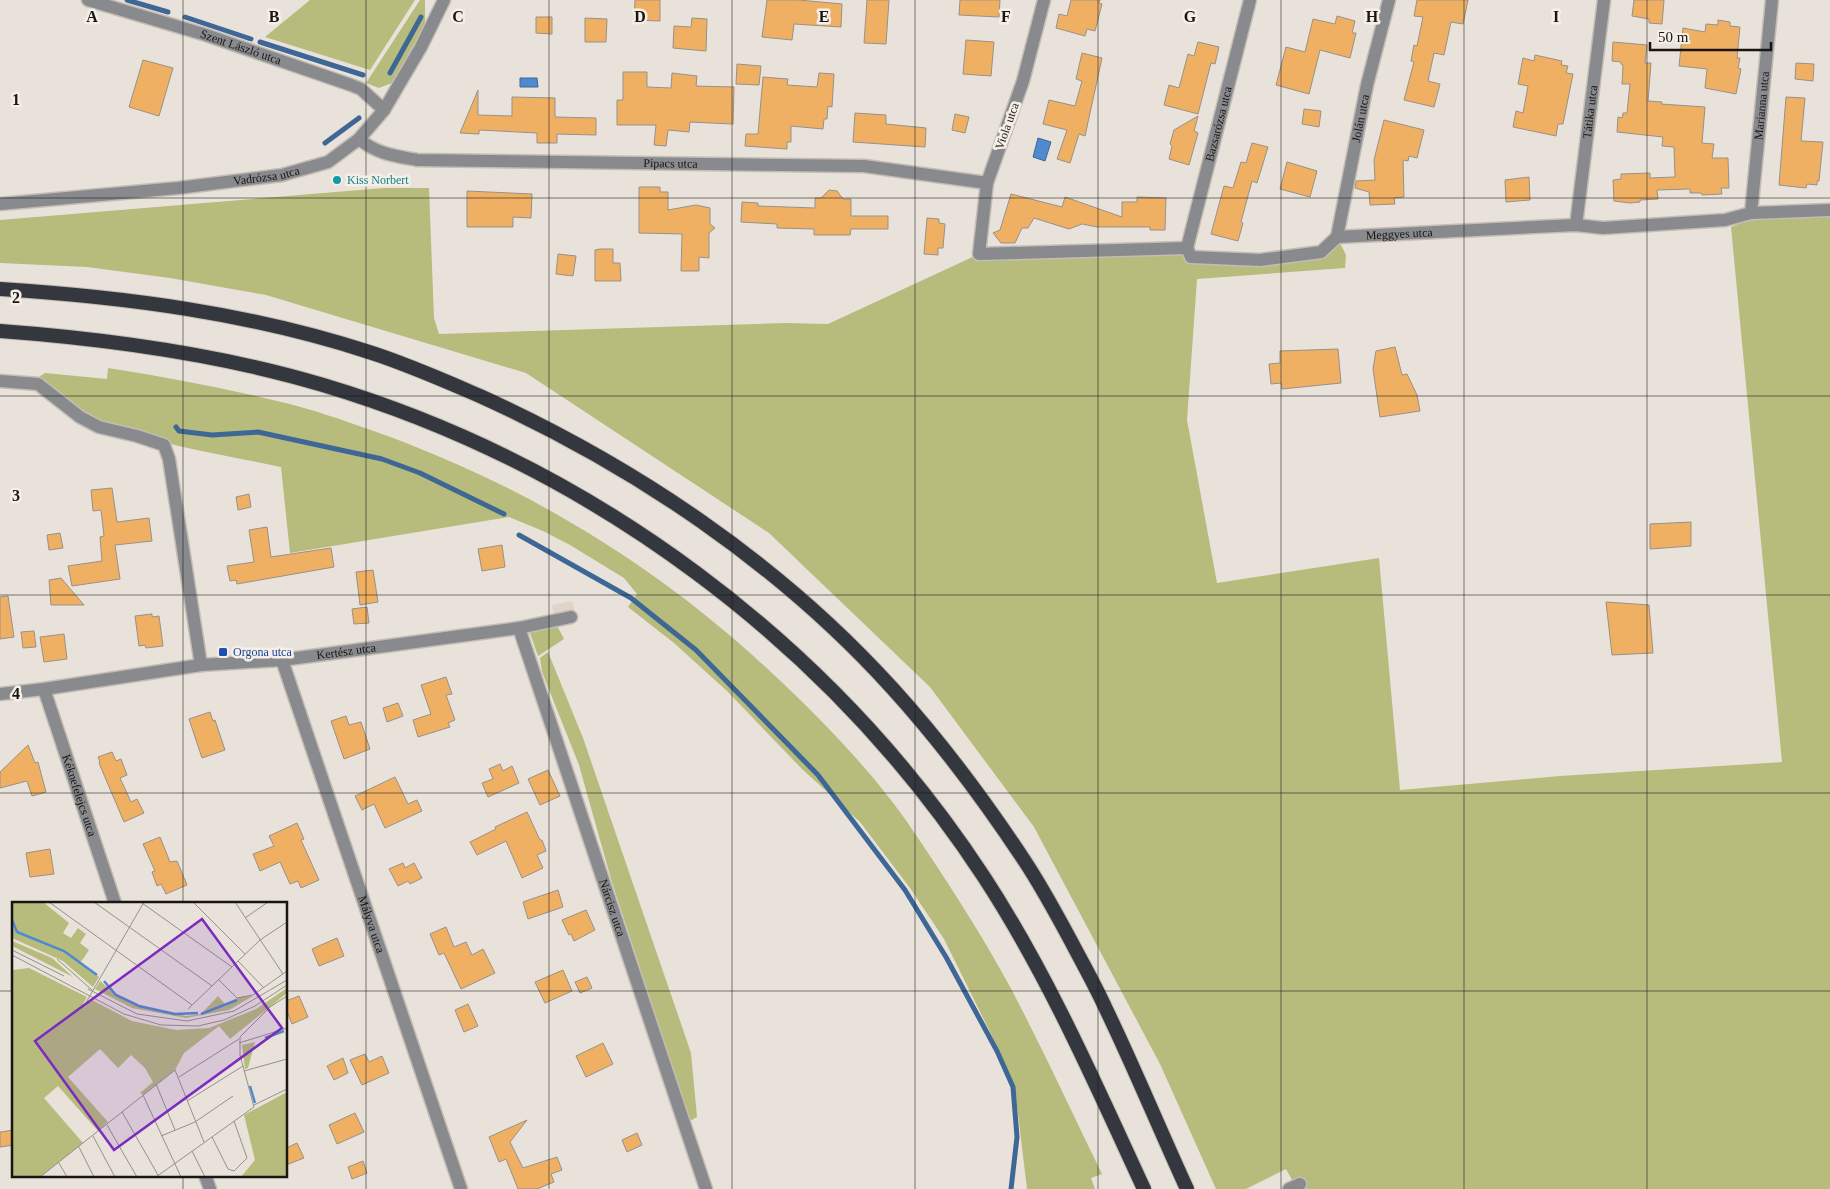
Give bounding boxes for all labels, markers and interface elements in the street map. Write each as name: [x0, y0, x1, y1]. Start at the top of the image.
text: A: [86, 8, 98, 25]
text: B: [269, 8, 280, 25]
text: C: [452, 8, 464, 25]
text: D: [634, 8, 646, 25]
text: E: [819, 8, 829, 25]
text: F: [1001, 8, 1011, 25]
text: G: [1184, 8, 1197, 25]
text: H: [1366, 8, 1379, 25]
text: I: [1553, 8, 1559, 25]
scale bar: [1650, 20, 1771, 52]
street label: Szent László utca: [199, 27, 284, 68]
text: 50 m: [1658, 29, 1689, 45]
street label: Marianna utca: [1751, 70, 1772, 141]
street label: Bazsarózsa utca: [1202, 84, 1235, 163]
street label: Tátika utca: [1580, 84, 1600, 139]
text: 1: [12, 91, 20, 108]
street label: Jolán utca: [1349, 93, 1372, 143]
street label: Viola utca: [992, 100, 1022, 151]
street label: Pipacs utca: [643, 156, 698, 171]
street label: Vadrózsa utca: [232, 163, 302, 188]
place label: Kiss Norbert: [347, 173, 409, 187]
marker: Kiss Norbert: [331, 174, 343, 186]
street label: Meggyes utca: [1365, 225, 1434, 243]
text: 2: [12, 289, 20, 306]
text: 3: [12, 487, 20, 504]
street label: Kertész utca: [316, 640, 377, 662]
place label: Orgona utca: [233, 645, 292, 659]
marker: Orgona utca: [217, 646, 229, 658]
text: 4: [12, 685, 20, 702]
street label: Kéknefelejcs utca: [59, 752, 100, 839]
street label: Nárcisz utca: [596, 877, 629, 939]
street label: Mályva utca: [355, 894, 388, 955]
inset map: [12, 902, 288, 1176]

